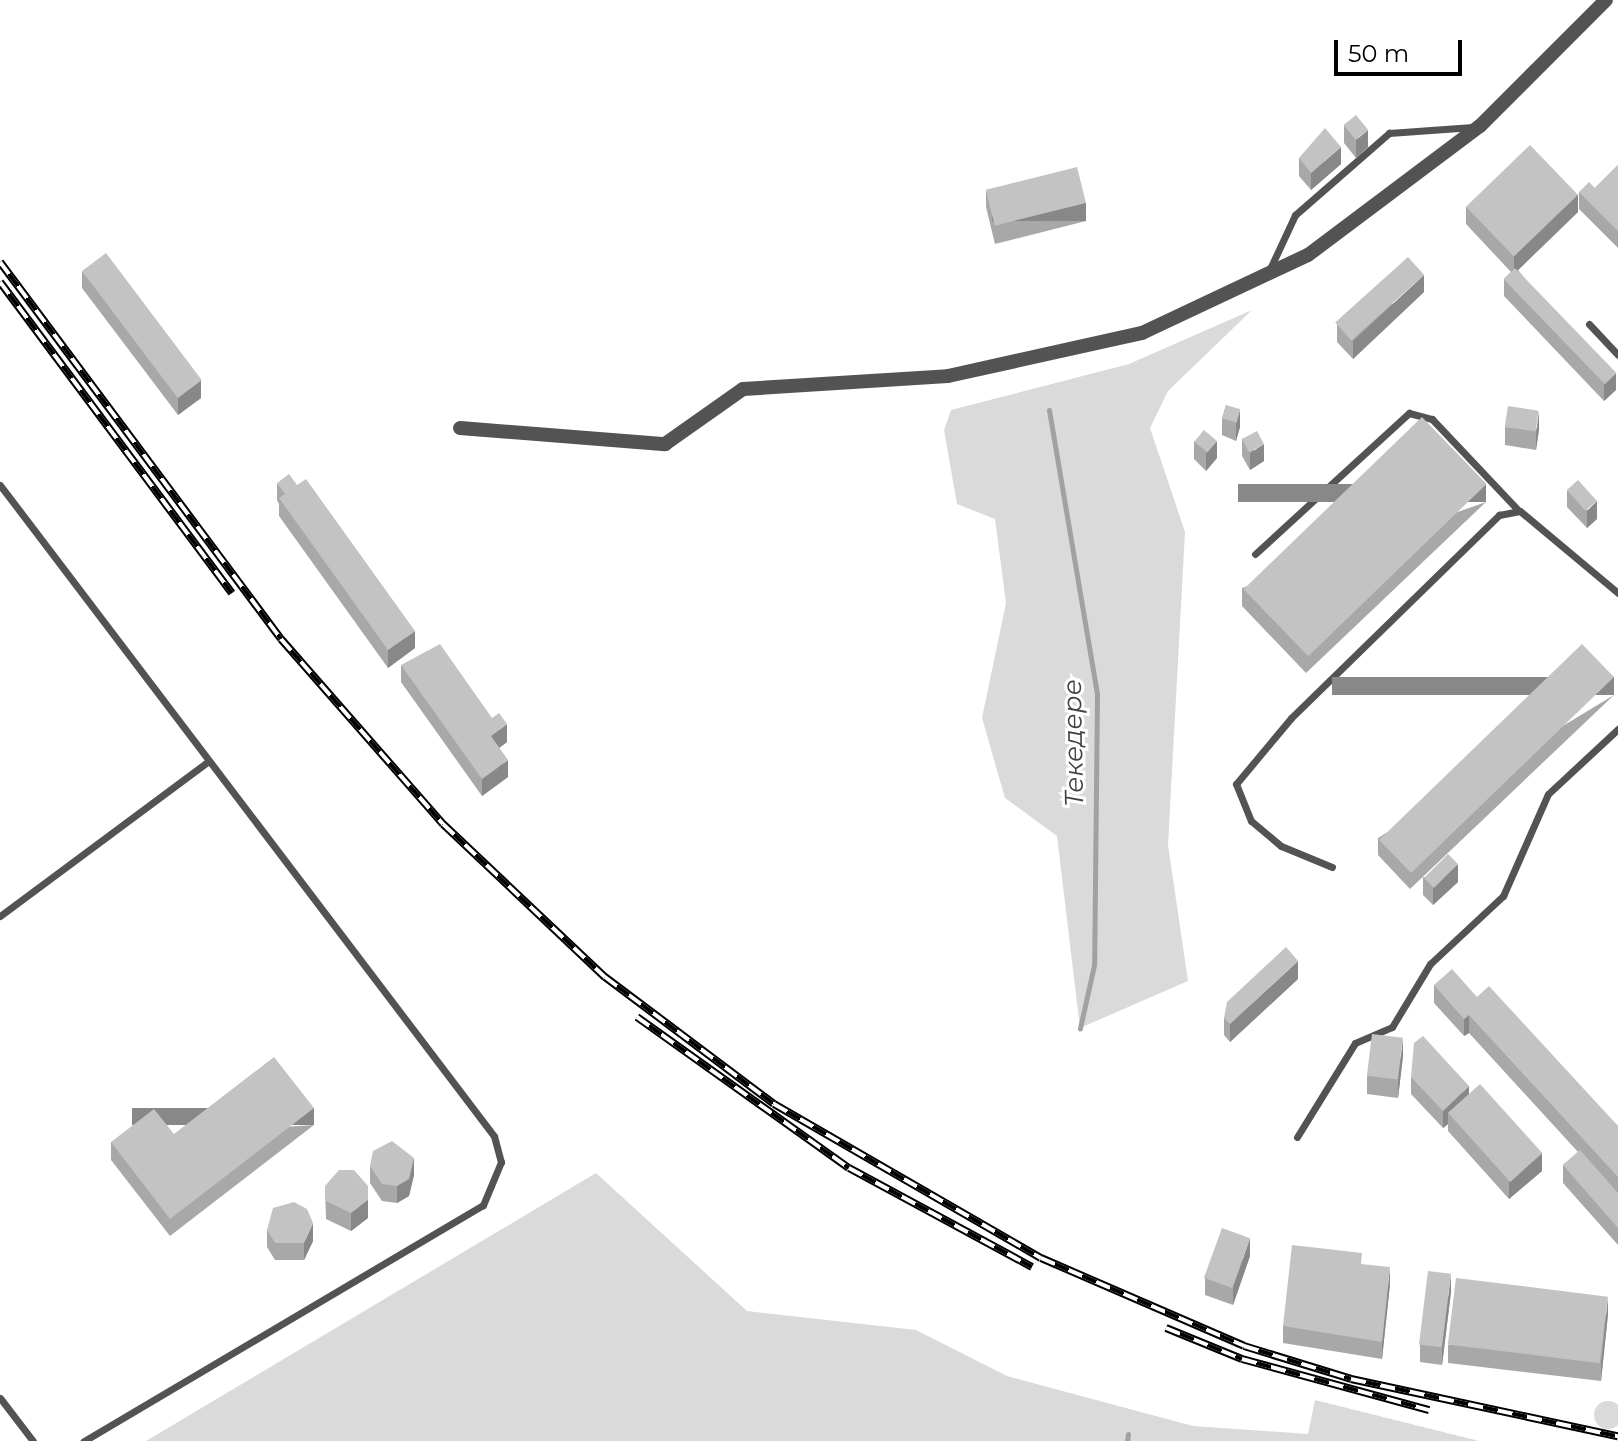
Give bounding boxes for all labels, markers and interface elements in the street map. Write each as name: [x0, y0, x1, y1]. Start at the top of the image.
scale bar: [1338, 24, 1466, 74]
text: 50 m: [1348, 39, 1409, 68]
water label: Текедере: [1057, 679, 1091, 807]

